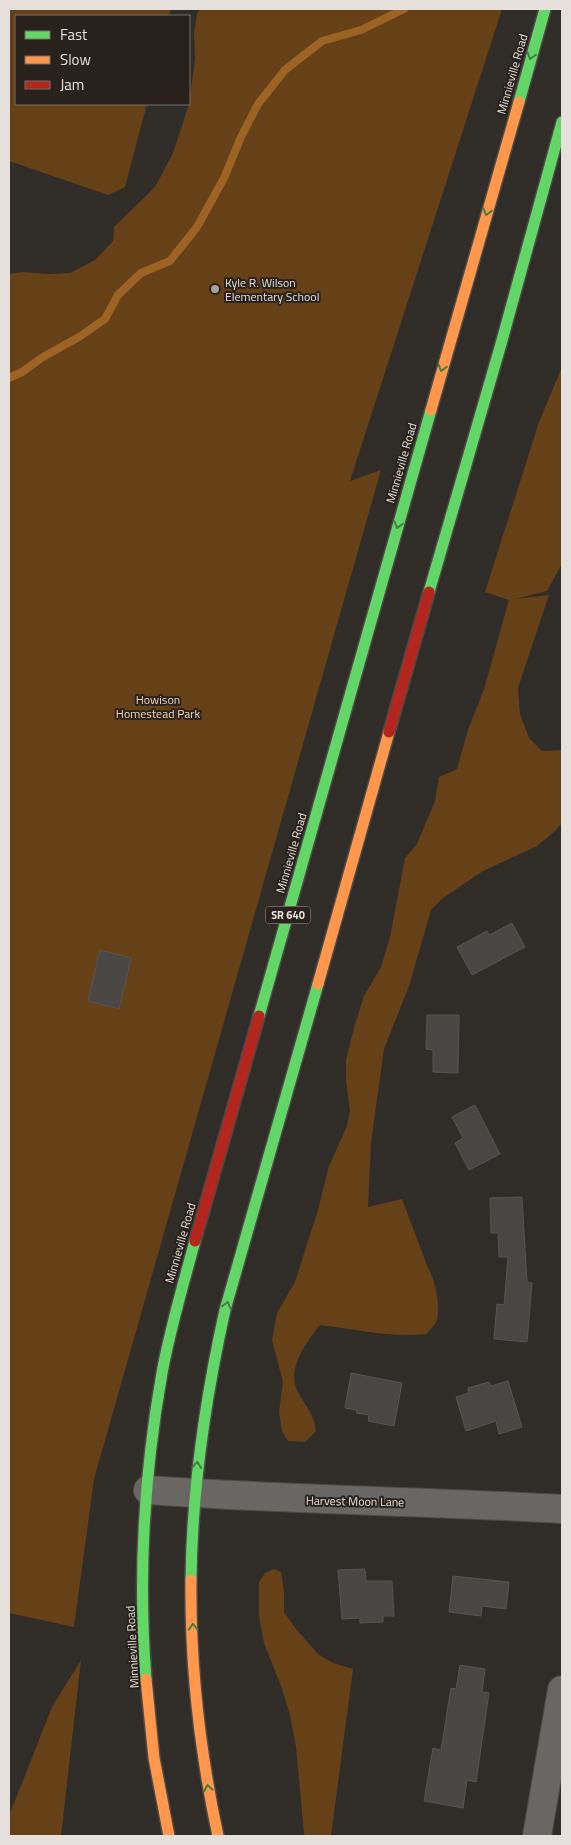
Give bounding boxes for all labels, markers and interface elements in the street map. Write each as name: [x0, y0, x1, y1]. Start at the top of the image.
legend: [15, 15, 190, 105]
text: Fast: [60, 23, 88, 46]
street label: Minnieville Road: [491, 32, 533, 116]
text: Slow: [60, 48, 91, 71]
one-way arrow: [527, 51, 537, 59]
text: Jam: [60, 73, 84, 96]
one-way arrow: [482, 207, 493, 216]
place label: Kyle R. Wilson Elementary School: [225, 273, 319, 306]
marker: Kyle R. Wilson Elementary School: [209, 283, 221, 295]
one-way arrow: [438, 364, 448, 372]
street label: Minnieville Road: [380, 421, 422, 505]
one-way arrow: [393, 520, 404, 529]
park label: Howison Homestead Park: [116, 690, 200, 723]
street label: Minnieville Road: [270, 811, 312, 895]
road number: SR 640: [266, 906, 310, 924]
street label: Minnieville Road: [159, 1201, 201, 1285]
one-way arrow: [221, 1301, 232, 1309]
one-way arrow: [191, 1460, 202, 1468]
street label: Harvest Moon Lane: [306, 1491, 404, 1511]
street label: Minnieville Road: [120, 1605, 144, 1689]
one-way arrow: [187, 1623, 198, 1631]
one-way arrow: [204, 1784, 214, 1793]

